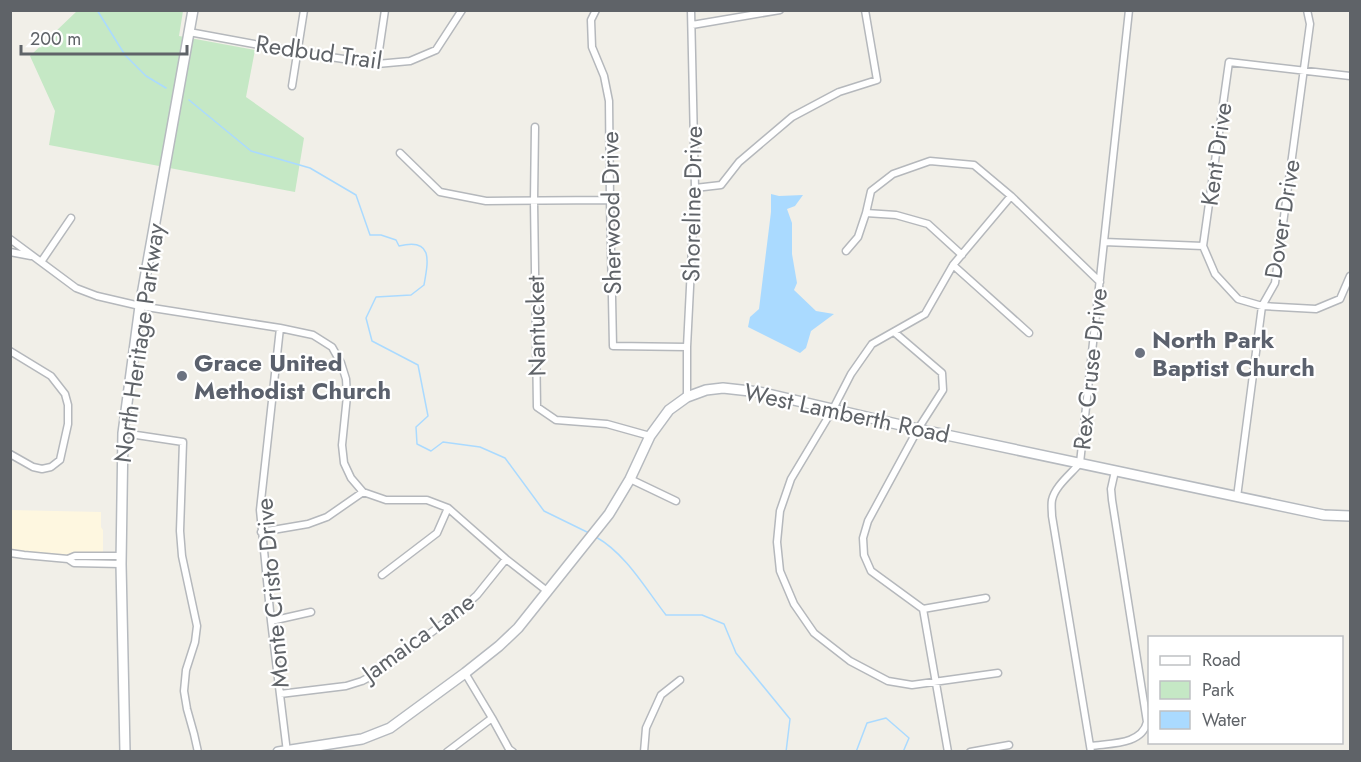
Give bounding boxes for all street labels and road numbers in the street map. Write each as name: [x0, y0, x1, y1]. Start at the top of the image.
street label: Redbud Trail: [253, 26, 385, 78]
street label: Kent Drive: [1191, 100, 1241, 208]
street label: Shoreline Drive: [673, 126, 711, 282]
street label: Sherwood Drive: [592, 131, 630, 295]
street label: Dover Drive: [1255, 157, 1309, 281]
street label: North Heritage Parkway: [105, 221, 173, 465]
street label: Nantucket: [518, 275, 554, 377]
street label: Rex Cruse Drive: [1064, 286, 1116, 452]
street label: West Lamberth Road: [741, 374, 953, 452]
street label: Monte Cristo Drive: [246, 497, 298, 689]
street label: Jamaica Lane: [352, 584, 481, 692]

